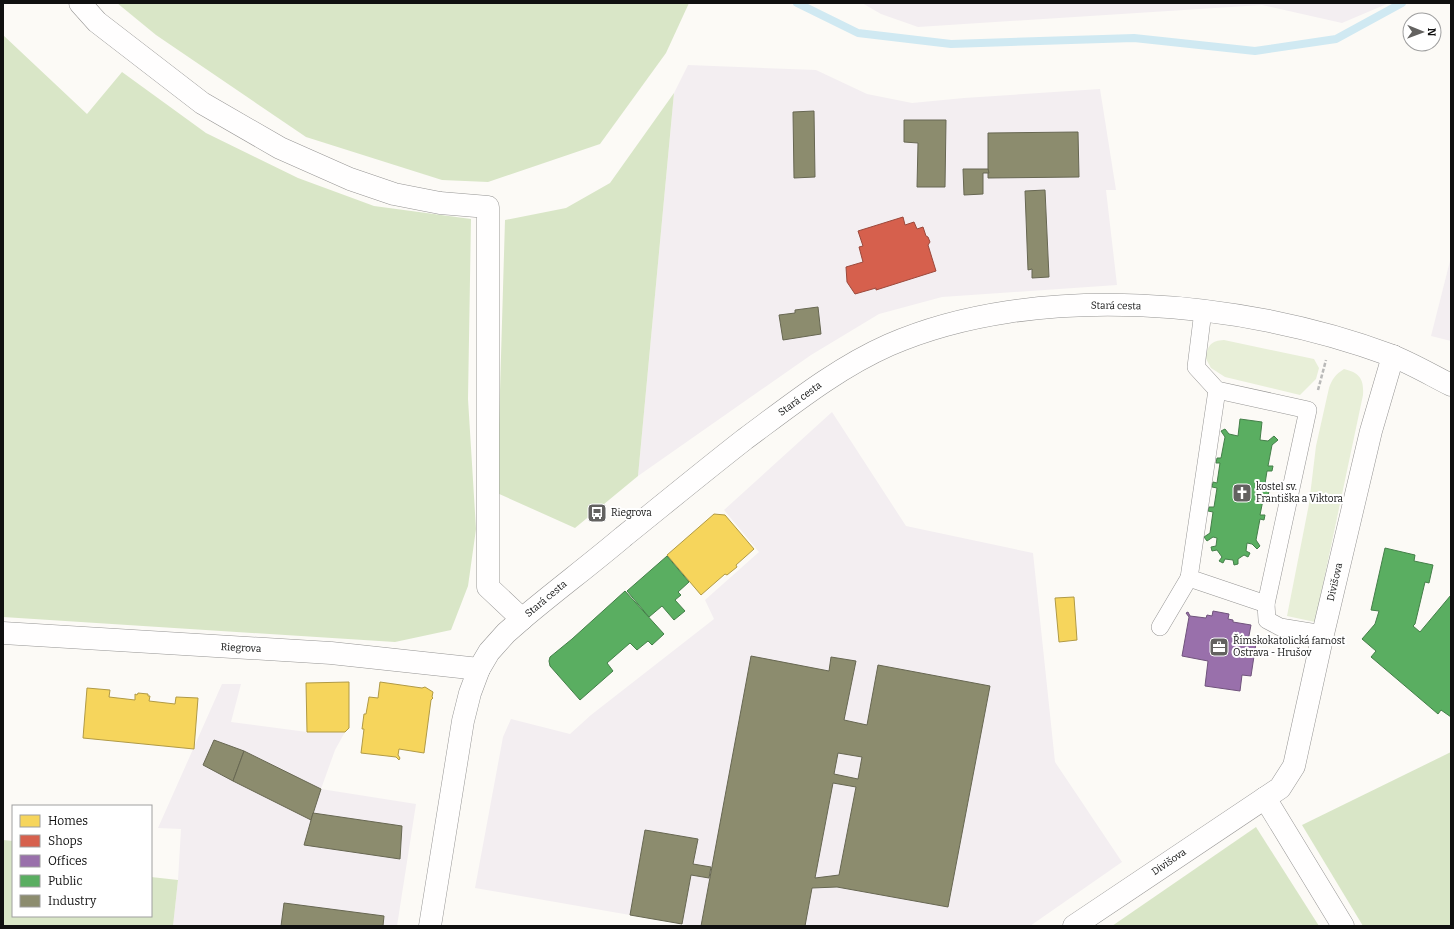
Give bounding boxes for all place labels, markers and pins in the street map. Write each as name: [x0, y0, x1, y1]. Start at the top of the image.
place label: kostel sv. Františka a Viktora: [1256, 481, 1343, 505]
church icon: kostel sv. Františka a Viktora: [1231, 482, 1253, 504]
bus stop icon: Riegrova: [586, 502, 608, 524]
place label: Riegrova: [611, 507, 652, 519]
place label: Římskokatolická farnost Ostrava - Hrušov: [1233, 633, 1346, 659]
office icon: Římskokatolická farnost Ostrava - Hrušov: [1208, 636, 1230, 658]

